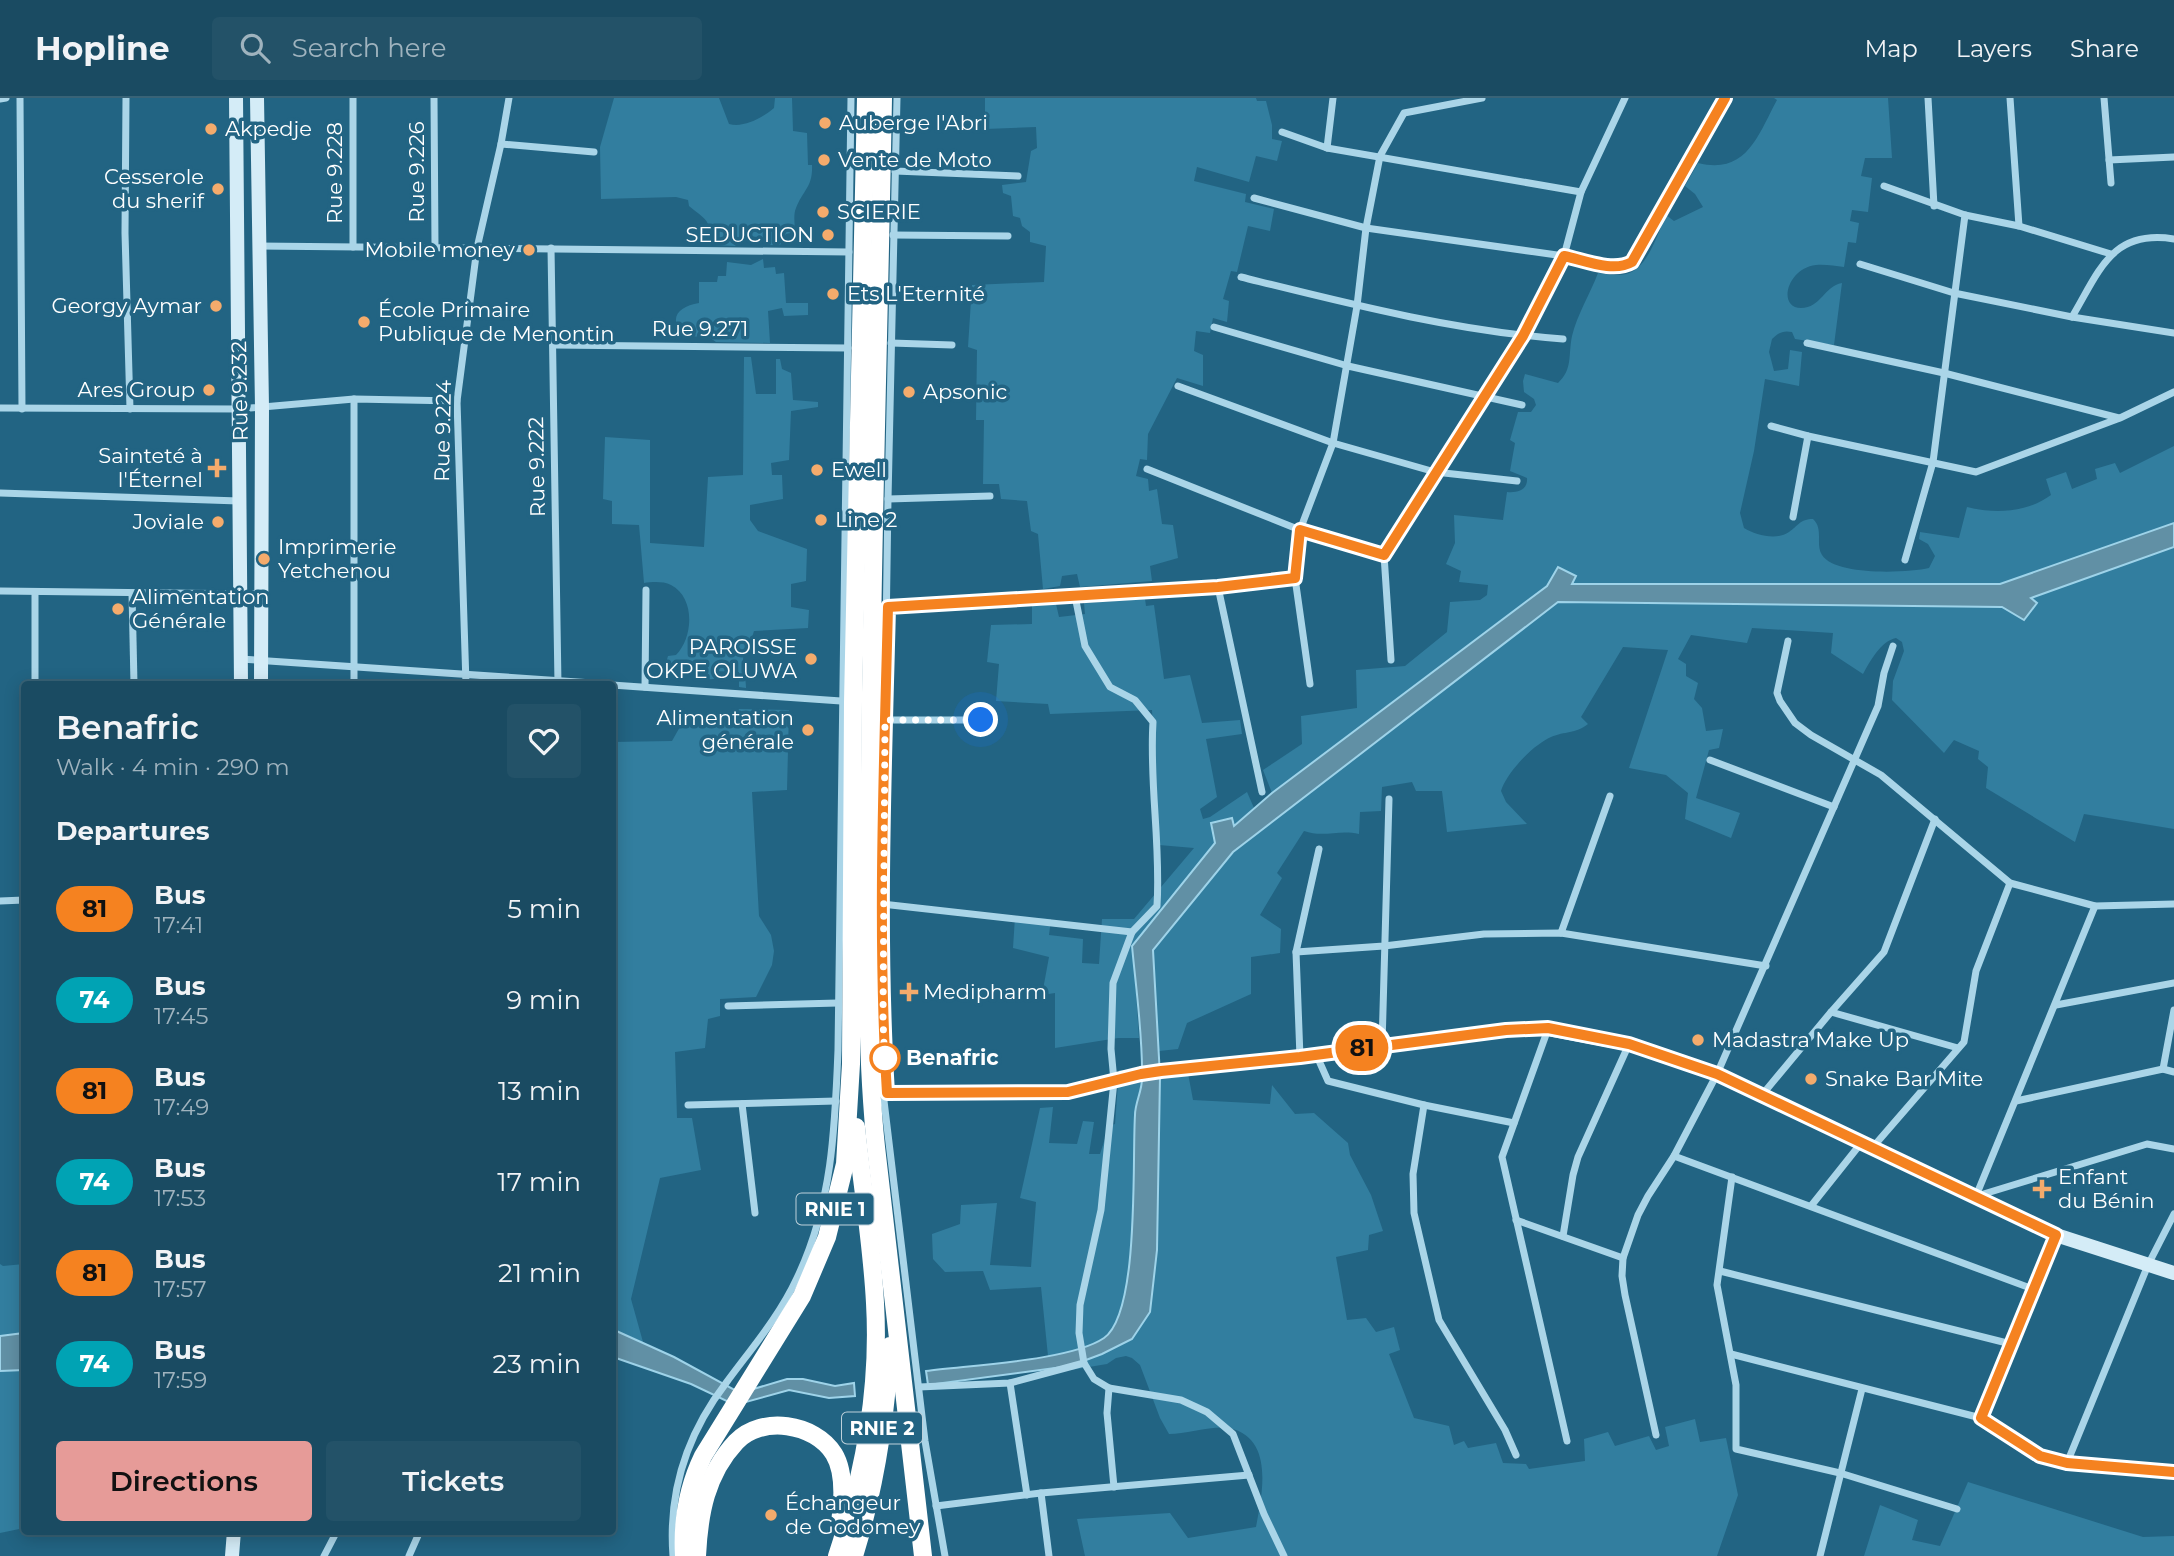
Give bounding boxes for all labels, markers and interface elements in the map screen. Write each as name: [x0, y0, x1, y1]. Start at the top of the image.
search box: [212, 17, 702, 80]
text: Hopline: [35, 28, 170, 68]
icon: search: [236, 29, 274, 67]
text: Search here: [292, 32, 446, 64]
text: Map: [1864, 34, 1918, 63]
text: Layers: [1956, 34, 2032, 63]
text: Share: [2070, 34, 2139, 63]
place label: Auberge l'Abri: [839, 110, 988, 135]
marker: Auberge l'Abri: [817, 115, 833, 131]
place label: Akpedje: [225, 116, 312, 141]
marker: Akpedje: [203, 121, 219, 137]
street label: Rue 9.226: [404, 121, 429, 223]
street label: Rue 9.228: [322, 122, 347, 224]
place label: Vente de Moto: [838, 147, 992, 172]
marker: Vente de Moto: [816, 152, 832, 168]
place label: Cesserole du sherif: [104, 164, 205, 213]
marker: Cesserole du sherif: [210, 181, 226, 197]
place label: SCIERIE: [837, 199, 921, 224]
marker: SCIERIE: [815, 204, 831, 220]
place label: SEDUCTION: [685, 222, 814, 247]
marker: SEDUCTION: [820, 227, 836, 243]
place label: Mobile money: [364, 237, 516, 262]
marker: Mobile money: [521, 242, 537, 258]
place label: Ets L'Eternité: [847, 281, 985, 306]
marker: Ets L'Eternité: [825, 286, 841, 302]
place label: Georgy Aymar: [52, 293, 202, 318]
place label: École Primaire Publique de Menontin: [378, 297, 614, 346]
marker: Georgy Aymar: [208, 298, 224, 314]
marker: École Primaire Publique de Menontin: [356, 314, 372, 330]
street label: Rue 9.271: [652, 316, 748, 341]
street label: Rue 9.232: [226, 341, 253, 441]
place label: Ares Group: [77, 377, 195, 402]
place label: Apsonic: [923, 379, 1007, 404]
street label: Rue 9.224: [429, 380, 456, 482]
marker: Ares Group: [201, 382, 217, 398]
marker: Apsonic: [901, 384, 917, 400]
street label: Rue 9.222: [523, 416, 550, 517]
place label: Sainteté à l'Éternel: [98, 443, 203, 492]
place label: Ewell: [831, 457, 887, 482]
marker: Sainteté à l'Éternel: [209, 460, 225, 476]
marker: Ewell: [809, 462, 825, 478]
place label: Line 2: [835, 507, 897, 532]
place label: Joviale: [132, 509, 204, 534]
marker: Line 2: [813, 512, 829, 528]
marker: Joviale: [210, 514, 226, 530]
place label: Imprimerie Yetchenou: [278, 534, 396, 583]
marker: Imprimerie Yetchenou: [256, 551, 272, 567]
place label: Alimentation Générale: [132, 584, 270, 633]
marker: Alimentation Générale: [110, 601, 126, 617]
place label: PAROISSE OKPE OLUWA: [646, 634, 798, 683]
marker: PAROISSE OKPE OLUWA: [803, 651, 819, 667]
your location: [963, 702, 998, 737]
button: heart: [507, 704, 581, 778]
place label: Alimentation générale: [656, 705, 794, 754]
text: Benafric: [56, 707, 199, 747]
marker: Alimentation générale: [800, 722, 816, 738]
text: Walk · 4 min · 290 m: [56, 753, 290, 781]
text: Departures: [56, 815, 210, 847]
text: Bus: [154, 879, 206, 911]
text: 5 min: [507, 893, 581, 925]
text: 81: [82, 894, 107, 923]
text: 17:41: [154, 911, 203, 939]
text: Bus: [154, 970, 206, 1002]
place label: Medipharm: [923, 979, 1047, 1004]
text: 9 min: [506, 984, 581, 1016]
marker: Medipharm: [901, 984, 917, 1000]
text: 74: [80, 985, 109, 1014]
text: 17:45: [154, 1002, 208, 1030]
line badge: 81: [1330, 1025, 1394, 1071]
place label: Madastra Make Up: [1712, 1027, 1909, 1052]
marker: Madastra Make Up: [1690, 1032, 1706, 1048]
text: 81: [1349, 1033, 1375, 1062]
marker: Benafric: [870, 1043, 900, 1073]
place label: Benafric: [906, 1045, 999, 1070]
text: Bus: [154, 1061, 206, 1093]
place label: Snake Bar Mite: [1825, 1066, 1983, 1091]
marker: Snake Bar Mite: [1803, 1071, 1819, 1087]
text: 13 min: [498, 1075, 581, 1107]
text: 81: [82, 1076, 107, 1105]
text: 17:49: [154, 1093, 209, 1121]
text: Bus: [154, 1152, 206, 1184]
place label: Enfant du Bénin: [2058, 1164, 2154, 1213]
text: 17 min: [497, 1166, 581, 1198]
text: 74: [80, 1167, 109, 1196]
marker: Enfant du Bénin: [2032, 1179, 2052, 1199]
text: 17:53: [154, 1184, 206, 1212]
road number: RNIE 1: [796, 1194, 874, 1224]
text: Bus: [154, 1243, 206, 1275]
text: 21 min: [498, 1257, 581, 1289]
text: 81: [82, 1258, 107, 1287]
text: 17:57: [154, 1275, 207, 1303]
text: Bus: [154, 1334, 206, 1366]
text: 23 min: [493, 1348, 581, 1380]
text: 74: [80, 1349, 109, 1378]
text: 17:59: [154, 1366, 207, 1394]
road number: RNIE 2: [842, 1412, 922, 1444]
button: Directions: [56, 1441, 312, 1521]
button: Tickets: [326, 1441, 581, 1521]
place label: Échangeur de Godomey: [785, 1490, 921, 1539]
marker: Échangeur de Godomey: [763, 1507, 779, 1523]

